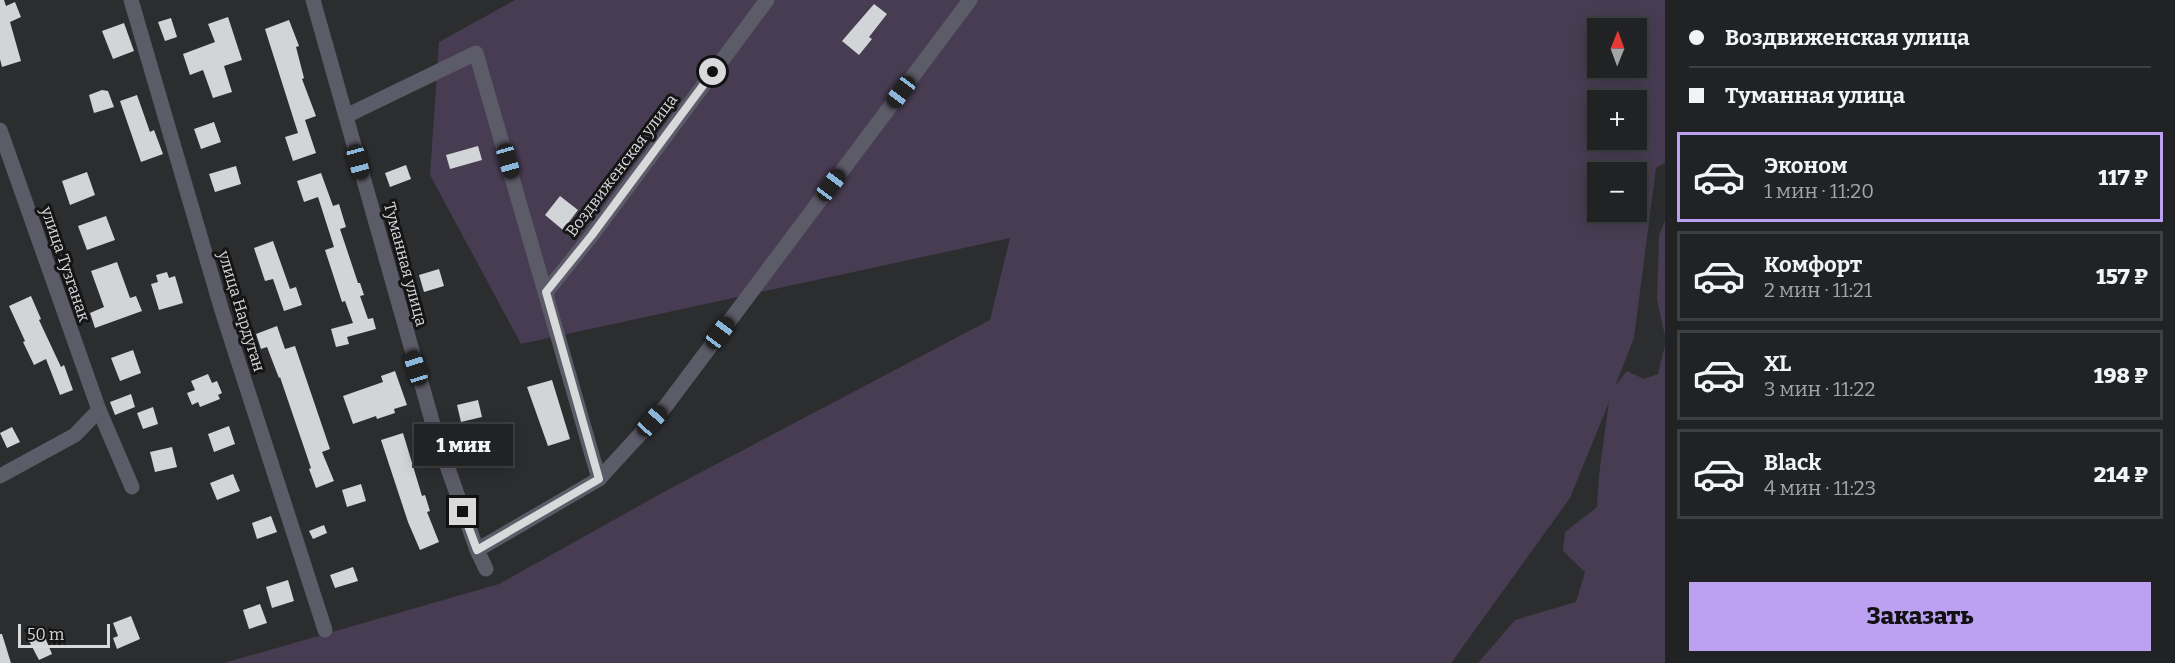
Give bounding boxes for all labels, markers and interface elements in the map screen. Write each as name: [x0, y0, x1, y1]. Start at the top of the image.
north arrow: [1587, 18, 1647, 78]
map controls: [1587, 18, 1647, 222]
text: Воздвиженская улица: [1725, 24, 1970, 51]
route start: [699, 58, 726, 85]
car: [883, 72, 919, 112]
text: Туманная улица: [1725, 82, 1905, 109]
street label: Воздвиженская улица: [562, 90, 681, 240]
button: +: [1587, 90, 1647, 150]
car: [494, 141, 522, 181]
car: [345, 142, 371, 182]
icon: car: [1692, 150, 1746, 204]
text: Эконом: [1764, 152, 1847, 179]
button: −: [1587, 162, 1647, 222]
text: 117 ₽: [2098, 164, 2148, 191]
car: [813, 165, 849, 205]
text: 1 мин · 11:20: [1764, 179, 1874, 203]
street label: Туманная улица: [380, 200, 431, 328]
street label: улица Тузганак: [37, 203, 94, 325]
street label: улица Нардуган: [214, 247, 269, 374]
icon: car: [1692, 249, 1746, 303]
text: Комфорт: [1764, 251, 1862, 278]
text: 157 ₽: [2096, 263, 2148, 290]
text: 2 мин · 11:21: [1764, 278, 1872, 302]
car: [702, 313, 738, 353]
car: [402, 348, 430, 388]
icon: car: [1692, 348, 1746, 402]
text: XL: [1764, 350, 1791, 377]
text: 198 ₽: [2094, 362, 2148, 389]
text: 3 мин · 11:22: [1764, 377, 1875, 401]
car: [633, 402, 671, 440]
callout: 1 мин: [414, 425, 512, 467]
text: 1 мин: [436, 433, 491, 457]
icon: car: [1692, 447, 1746, 501]
text: Black: [1764, 449, 1821, 476]
text: 214 ₽: [2094, 461, 2148, 488]
text: 4 мин · 11:23: [1764, 476, 1876, 500]
route end: [449, 498, 476, 525]
button: Заказать: [1689, 582, 2151, 651]
scale bar: [18, 621, 110, 648]
text: 50 m: [27, 625, 64, 644]

